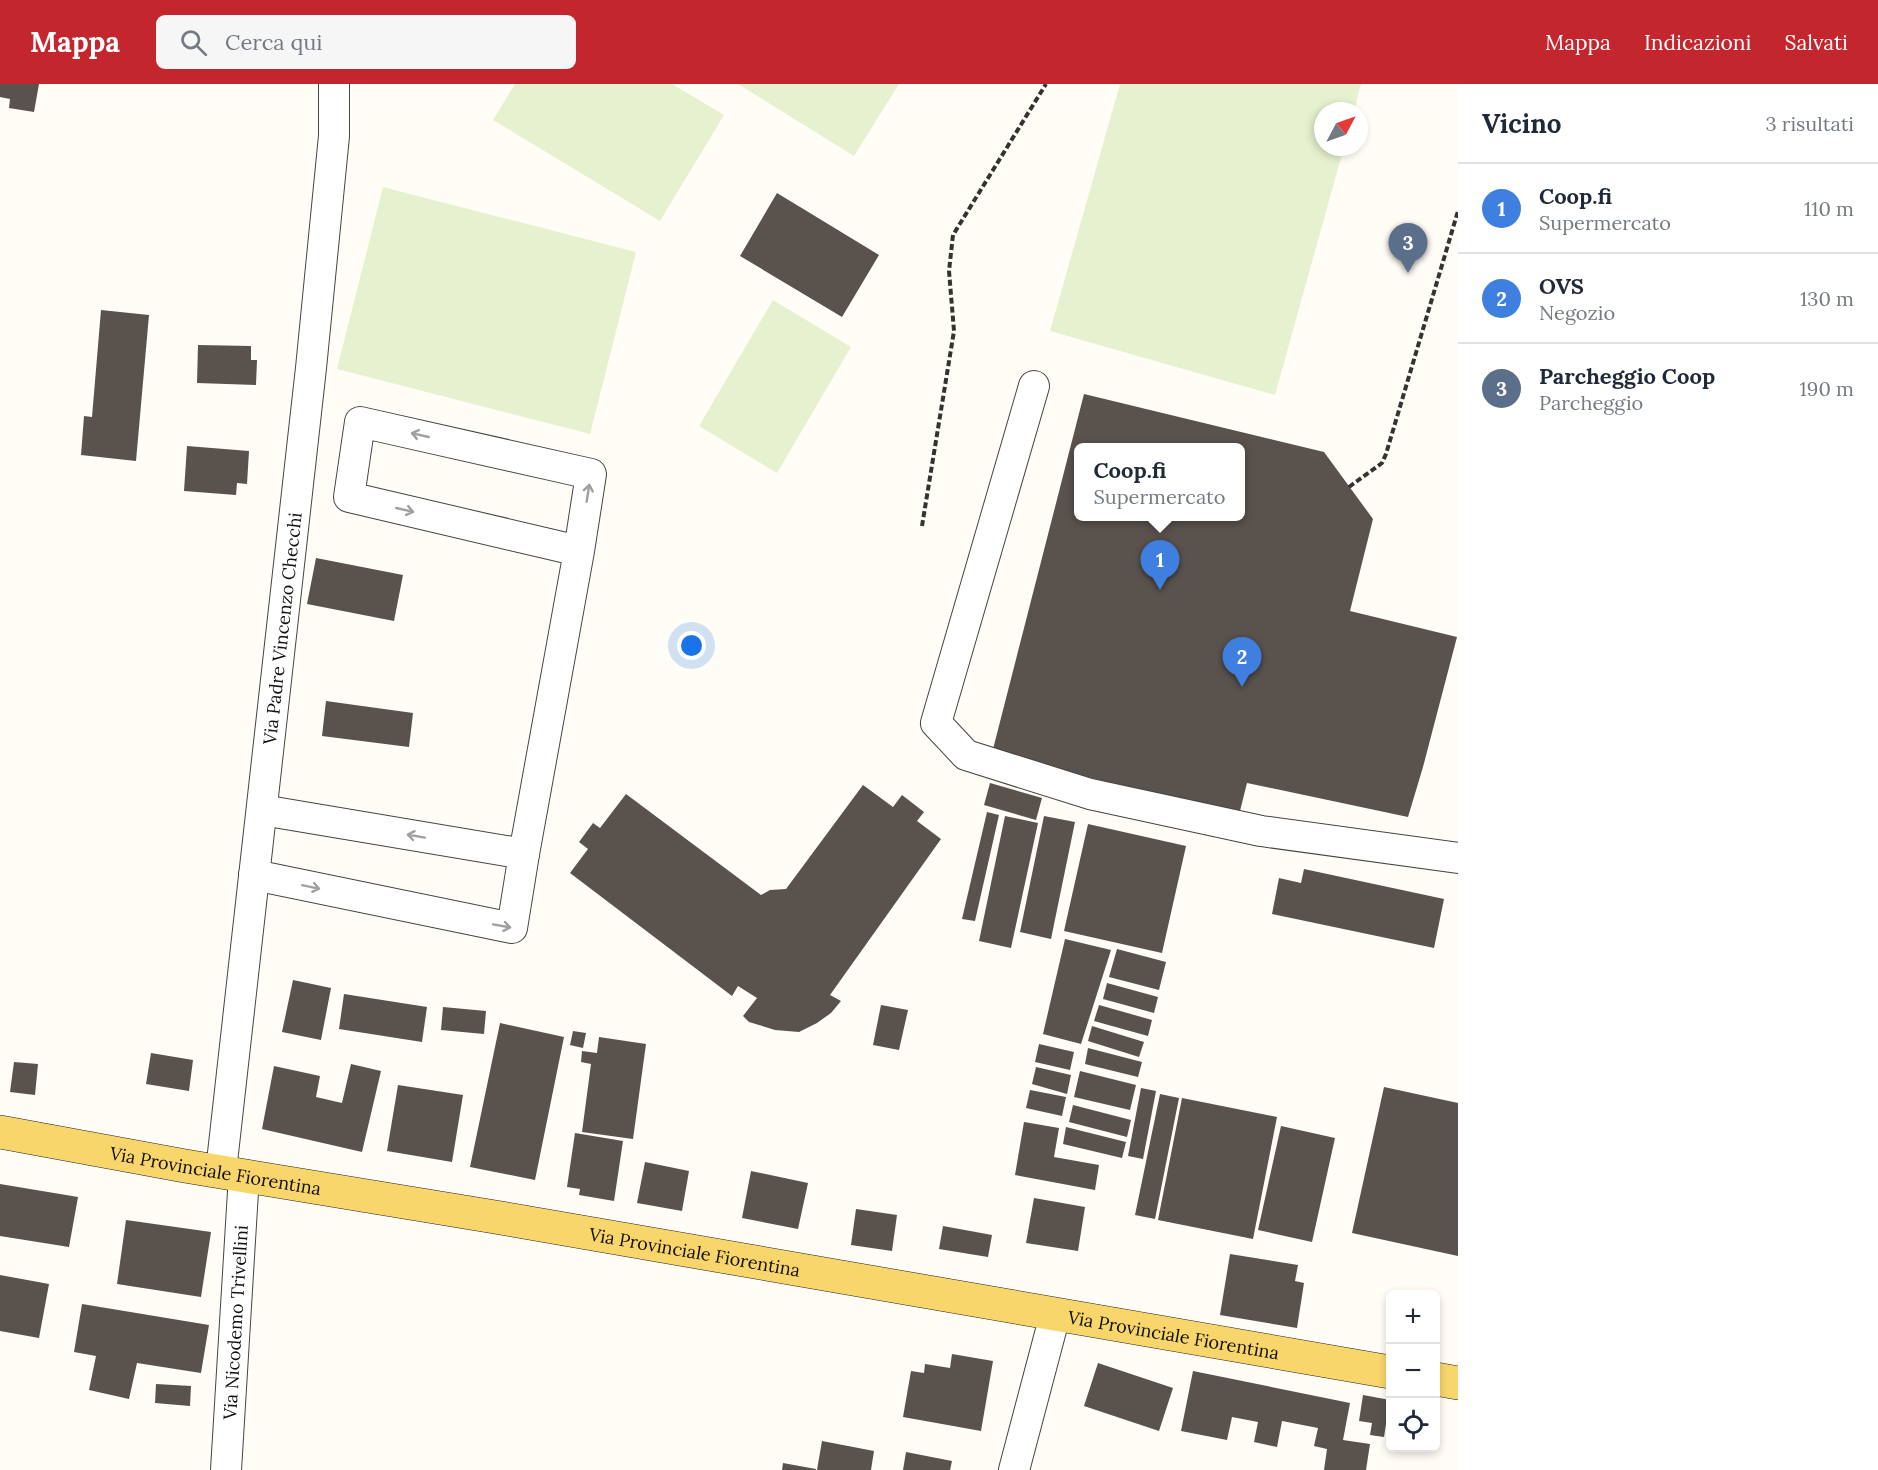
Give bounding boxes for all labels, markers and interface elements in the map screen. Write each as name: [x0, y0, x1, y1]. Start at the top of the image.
search box: [156, 15, 576, 69]
text: Mappa: [30, 24, 120, 60]
icon: search: [177, 26, 210, 59]
text: Cerca qui: [225, 28, 322, 56]
text: Mappa: [1545, 29, 1611, 56]
text: Indicazioni: [1644, 29, 1752, 56]
text: Salvati: [1785, 29, 1848, 56]
north arrow: [1314, 102, 1368, 156]
text: Vicino: [1482, 107, 1562, 140]
text: 3 risultati: [1765, 111, 1854, 136]
text: Coop.fi: [1539, 182, 1612, 210]
text: 1: [1497, 196, 1506, 221]
text: 110 m: [1804, 196, 1854, 221]
text: Supermercato: [1539, 210, 1671, 235]
pin: 3: [1388, 224, 1428, 273]
text: OVS: [1539, 272, 1584, 300]
text: 2: [1496, 286, 1507, 311]
text: 130 m: [1800, 286, 1854, 311]
text: Negozio: [1539, 300, 1615, 325]
text: Parcheggio Coop: [1539, 362, 1715, 390]
text: 3: [1496, 376, 1507, 401]
text: 190 m: [1800, 376, 1854, 401]
text: Parcheggio: [1539, 390, 1643, 415]
one-way arrow: [410, 429, 430, 440]
popup: [1074, 443, 1245, 521]
text: Coop.fi: [1093, 456, 1167, 484]
one-way arrow: [582, 484, 593, 503]
text: Supermercato: [1093, 484, 1226, 509]
one-way arrow: [395, 505, 414, 516]
street label: Via Padre Vincenzo Checchi: [257, 511, 306, 747]
pin: 1: [1140, 540, 1180, 590]
your location: [677, 631, 706, 660]
pin: 2: [1222, 638, 1262, 687]
one-way arrow: [407, 830, 427, 841]
one-way arrow: [301, 882, 320, 893]
one-way arrow: [492, 921, 511, 932]
street label: Via Provinciale Fiorentina: [107, 1141, 323, 1200]
street label: Via Provinciale Fiorentina: [586, 1222, 802, 1281]
street label: Via Nicodemo Trivellini: [218, 1224, 252, 1421]
map controls: [1386, 1290, 1440, 1452]
button: +: [1386, 1290, 1440, 1344]
street label: Via Provinciale Fiorentina: [1065, 1305, 1281, 1364]
button: −: [1386, 1344, 1440, 1398]
button: locate: [1386, 1398, 1440, 1452]

